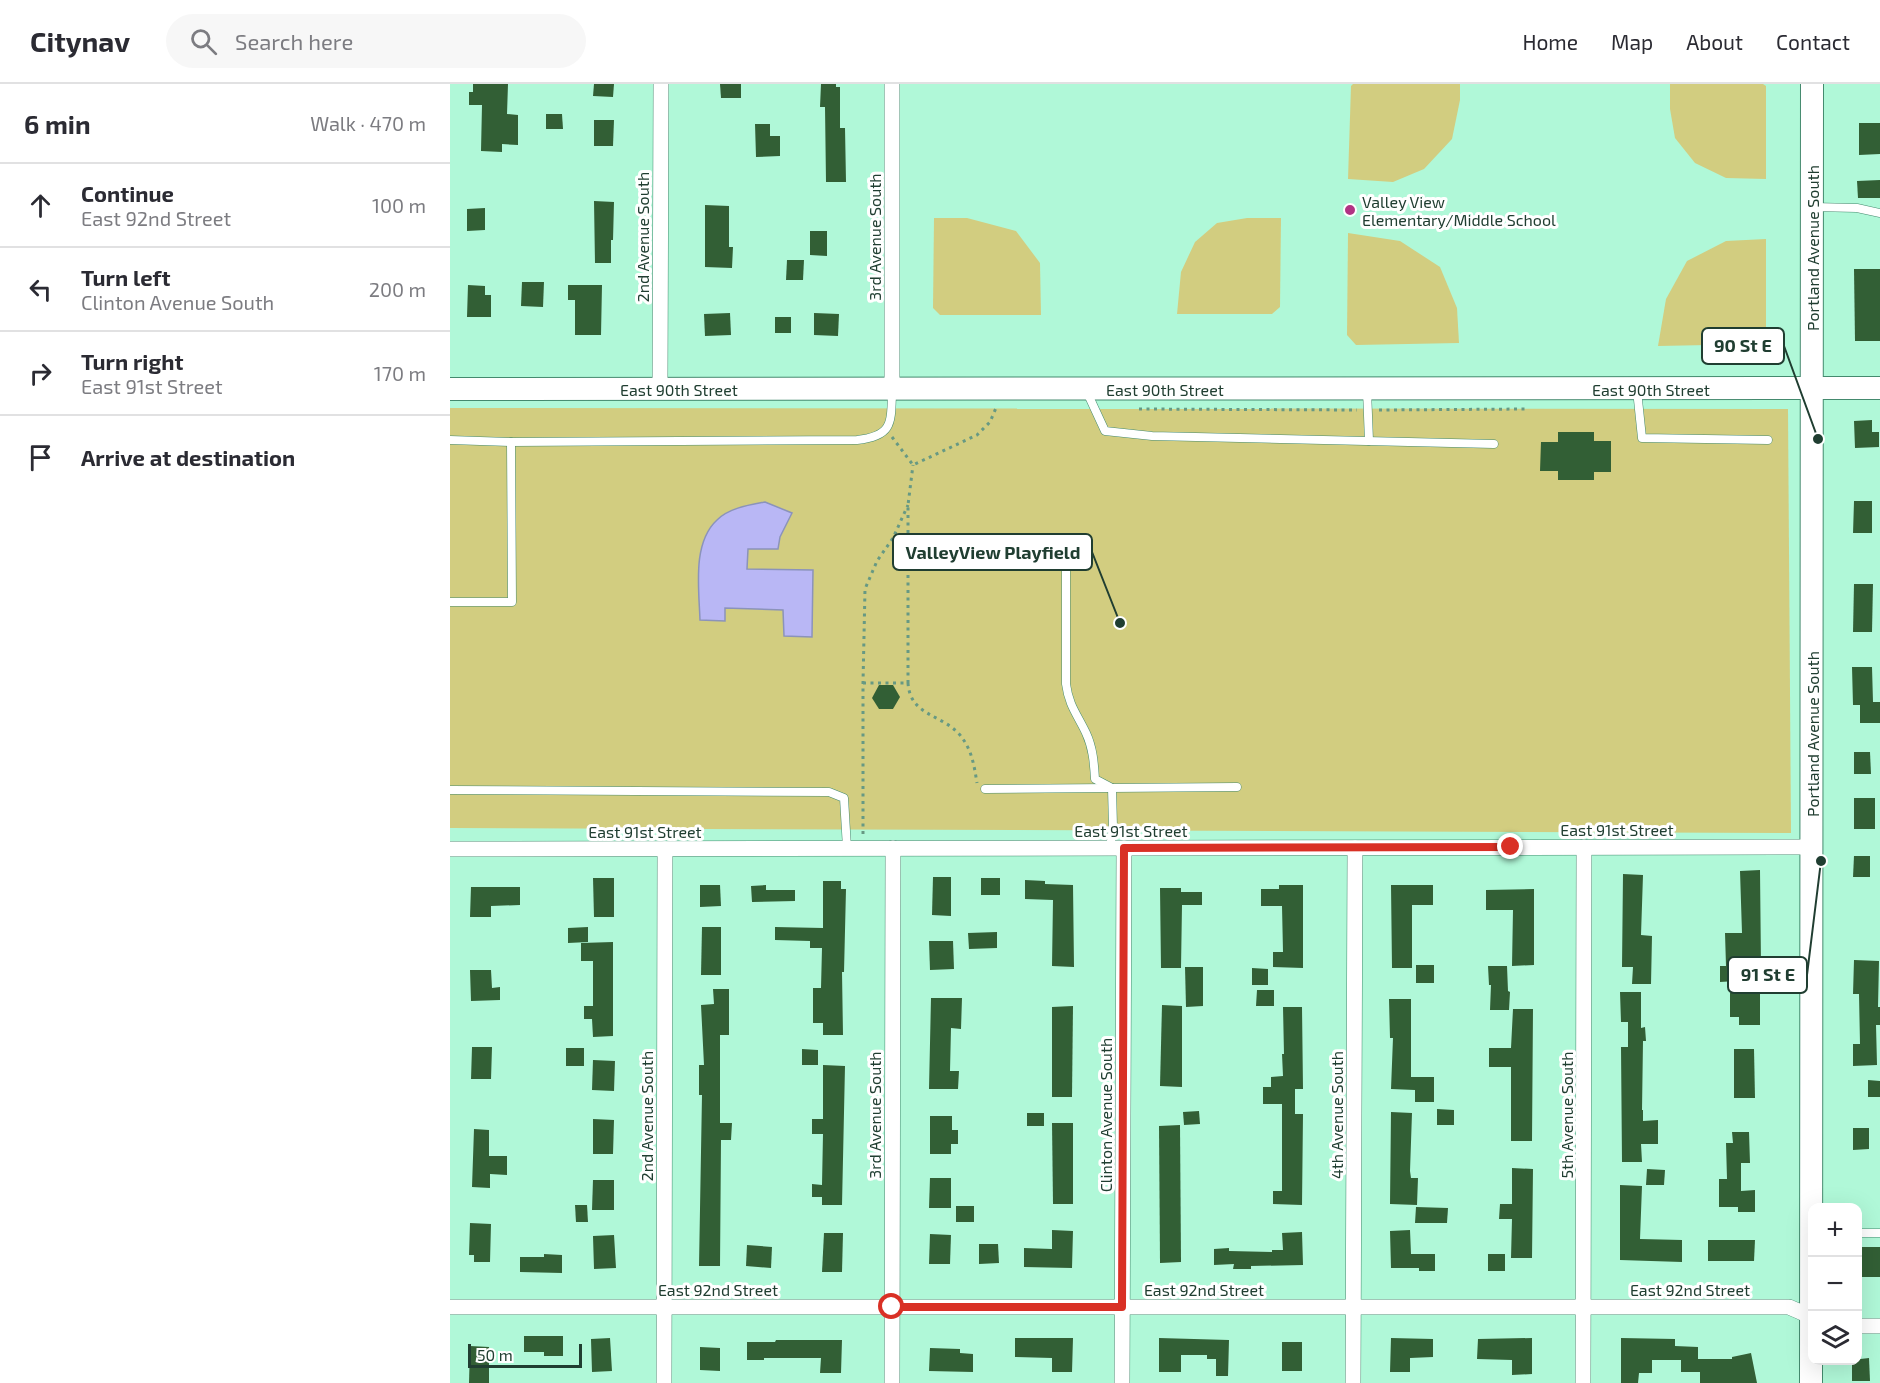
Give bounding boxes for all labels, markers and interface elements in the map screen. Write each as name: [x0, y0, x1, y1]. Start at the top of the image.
search box: [166, 14, 586, 68]
text: Citynav: [30, 24, 130, 58]
icon: search: [187, 25, 220, 58]
text: Search here: [235, 28, 353, 54]
text: Home: [1522, 29, 1578, 54]
text: Map: [1611, 29, 1653, 54]
text: About: [1686, 29, 1743, 54]
text: Contact: [1776, 29, 1850, 54]
text: 6 min: [24, 108, 91, 139]
text: Walk · 470 m: [310, 111, 426, 135]
street label: Portland Avenue South: [1803, 165, 1822, 331]
street label: 2nd Avenue South: [633, 172, 652, 302]
street label: 3rd Avenue South: [865, 173, 884, 301]
text: Continue: [81, 180, 174, 206]
icon: ahead: [24, 189, 57, 222]
place label: Valley View Elementary/Middle School: [1362, 192, 1556, 229]
text: 100 m: [372, 193, 426, 217]
marker: Valley View Elementary/Middle School: [1343, 203, 1357, 217]
text: East 92nd Street: [81, 206, 231, 230]
text: Turn left: [81, 264, 170, 290]
icon: left: [24, 273, 57, 306]
text: 200 m: [369, 277, 426, 301]
text: Clinton Avenue South: [81, 290, 274, 314]
callout: 90 St E: [1702, 328, 1784, 364]
text: 90 St E: [1714, 334, 1772, 356]
text: Turn right: [81, 348, 183, 374]
icon: right: [24, 357, 57, 390]
text: 170 m: [374, 361, 426, 385]
text: East 91st Street: [81, 374, 223, 398]
street label: East 90th Street: [620, 380, 738, 399]
street label: East 90th Street: [1106, 380, 1224, 399]
street label: East 90th Street: [1592, 380, 1710, 399]
icon: arrive: [24, 441, 57, 474]
text: Arrive at destination: [81, 444, 295, 470]
callout: ValleyView Playfield: [893, 534, 1092, 570]
text: ValleyView Playfield: [906, 541, 1081, 563]
street label: Portland Avenue South: [1803, 651, 1822, 817]
street label: East 91st Street: [1560, 820, 1674, 839]
street label: East 91st Street: [1074, 821, 1188, 840]
street label: East 91st Street: [588, 822, 702, 841]
route end: [1497, 833, 1523, 859]
callout: 91 St E: [1728, 957, 1807, 993]
text: 91 St E: [1741, 963, 1795, 985]
street label: Clinton Avenue South: [1096, 1038, 1115, 1192]
street label: 2nd Avenue South: [637, 1051, 656, 1181]
street label: 3rd Avenue South: [865, 1051, 884, 1179]
street label: 4th Avenue South: [1327, 1051, 1346, 1179]
street label: 5th Avenue South: [1557, 1052, 1576, 1178]
map controls: [1808, 1203, 1862, 1365]
button: +: [1808, 1203, 1862, 1257]
button: −: [1808, 1257, 1862, 1311]
street label: East 92nd Street: [658, 1280, 778, 1299]
street label: East 92nd Street: [1144, 1280, 1264, 1299]
street label: East 92nd Street: [1630, 1280, 1750, 1299]
route start: [878, 1293, 904, 1319]
button: layers: [1808, 1311, 1862, 1365]
scale bar: [468, 1341, 582, 1368]
text: 50 m: [477, 1345, 513, 1364]

